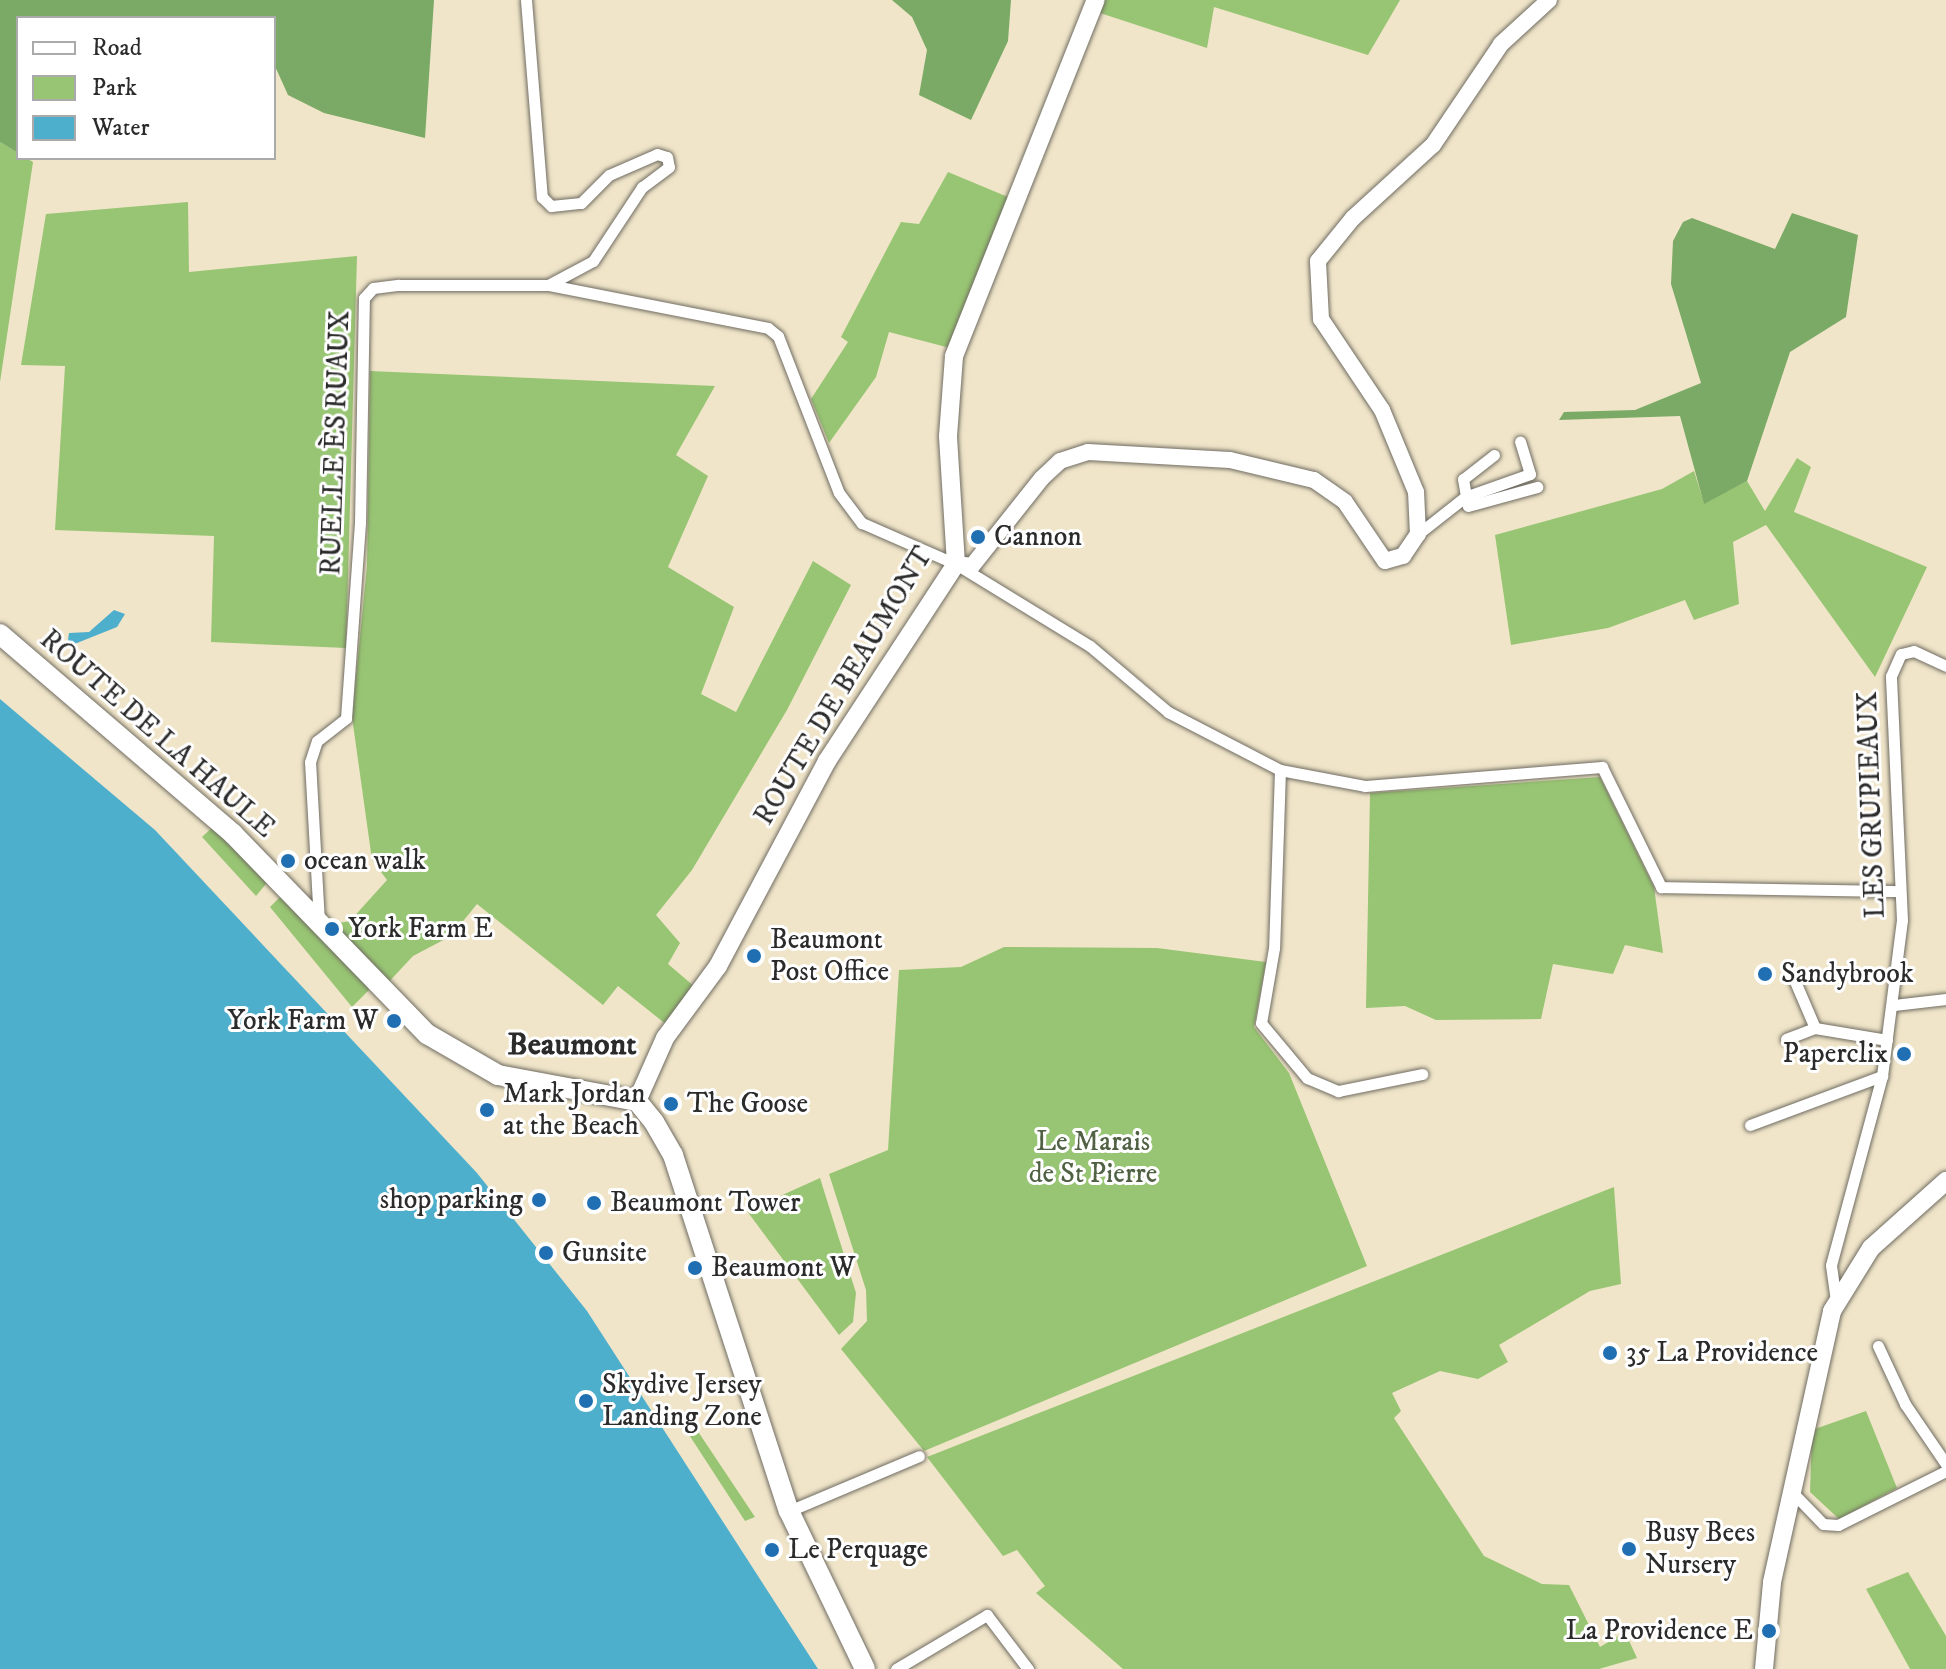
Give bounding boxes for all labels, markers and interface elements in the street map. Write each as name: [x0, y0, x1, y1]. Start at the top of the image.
legend: [16, 16, 276, 160]
text: Road: [92, 33, 142, 63]
text: Park: [92, 73, 137, 103]
text: Water: [92, 113, 149, 143]
street label: RUELLE ÈS RUAUX: [315, 310, 357, 576]
place label: Cannon: [994, 520, 1082, 554]
marker: Cannon: [969, 528, 987, 546]
street label: ROUTE DE BEAUMONT: [748, 541, 940, 831]
street label: ROUTE DE LA HAULE: [33, 623, 281, 845]
street label: LES GRUPIEAUX: [1851, 691, 1893, 919]
place label: ocean walk: [304, 844, 426, 878]
marker: ocean walk: [279, 852, 297, 870]
place label: York Farm E: [348, 912, 493, 946]
marker: York Farm E: [323, 920, 341, 938]
place label: Beaumont Post Office: [770, 923, 889, 989]
marker: Beaumont Post Office: [745, 947, 763, 965]
place label: Sandybrook: [1781, 957, 1914, 991]
marker: Sandybrook: [1756, 965, 1774, 983]
place label: York Farm W: [227, 1004, 378, 1038]
marker: York Farm W: [385, 1012, 403, 1030]
district label: Beaumont: [508, 1026, 636, 1064]
place label: Paperclix: [1782, 1037, 1888, 1071]
marker: Paperclix: [1895, 1045, 1913, 1063]
place label: Mark Jordan at the Beach: [503, 1077, 646, 1143]
place label: The Goose: [687, 1087, 808, 1121]
marker: The Goose: [662, 1095, 680, 1113]
marker: Mark Jordan at the Beach: [478, 1101, 496, 1119]
park label: Le Marais de St Pierre: [1029, 1125, 1157, 1191]
place label: shop parking: [380, 1183, 523, 1217]
place label: Beaumont Tower: [610, 1186, 800, 1220]
marker: shop parking: [530, 1191, 548, 1209]
marker: Beaumont Tower: [585, 1194, 603, 1212]
place label: Gunsite: [562, 1236, 647, 1270]
marker: Gunsite: [537, 1244, 555, 1262]
place label: Beaumont W: [711, 1251, 855, 1285]
marker: Beaumont W: [686, 1259, 704, 1277]
place label: 35 La Providence: [1626, 1336, 1818, 1370]
marker: 35 La Providence: [1601, 1344, 1619, 1362]
place label: Skydive Jersey Landing Zone: [602, 1368, 762, 1434]
marker: Skydive Jersey Landing Zone: [577, 1392, 595, 1410]
place label: Busy Bees Nursery: [1645, 1516, 1755, 1582]
place label: Le Perquage: [788, 1533, 928, 1567]
marker: Busy Bees Nursery: [1620, 1540, 1638, 1558]
marker: Le Perquage: [763, 1541, 781, 1559]
place label: La Providence E: [1566, 1614, 1753, 1648]
marker: La Providence E: [1760, 1622, 1778, 1640]

